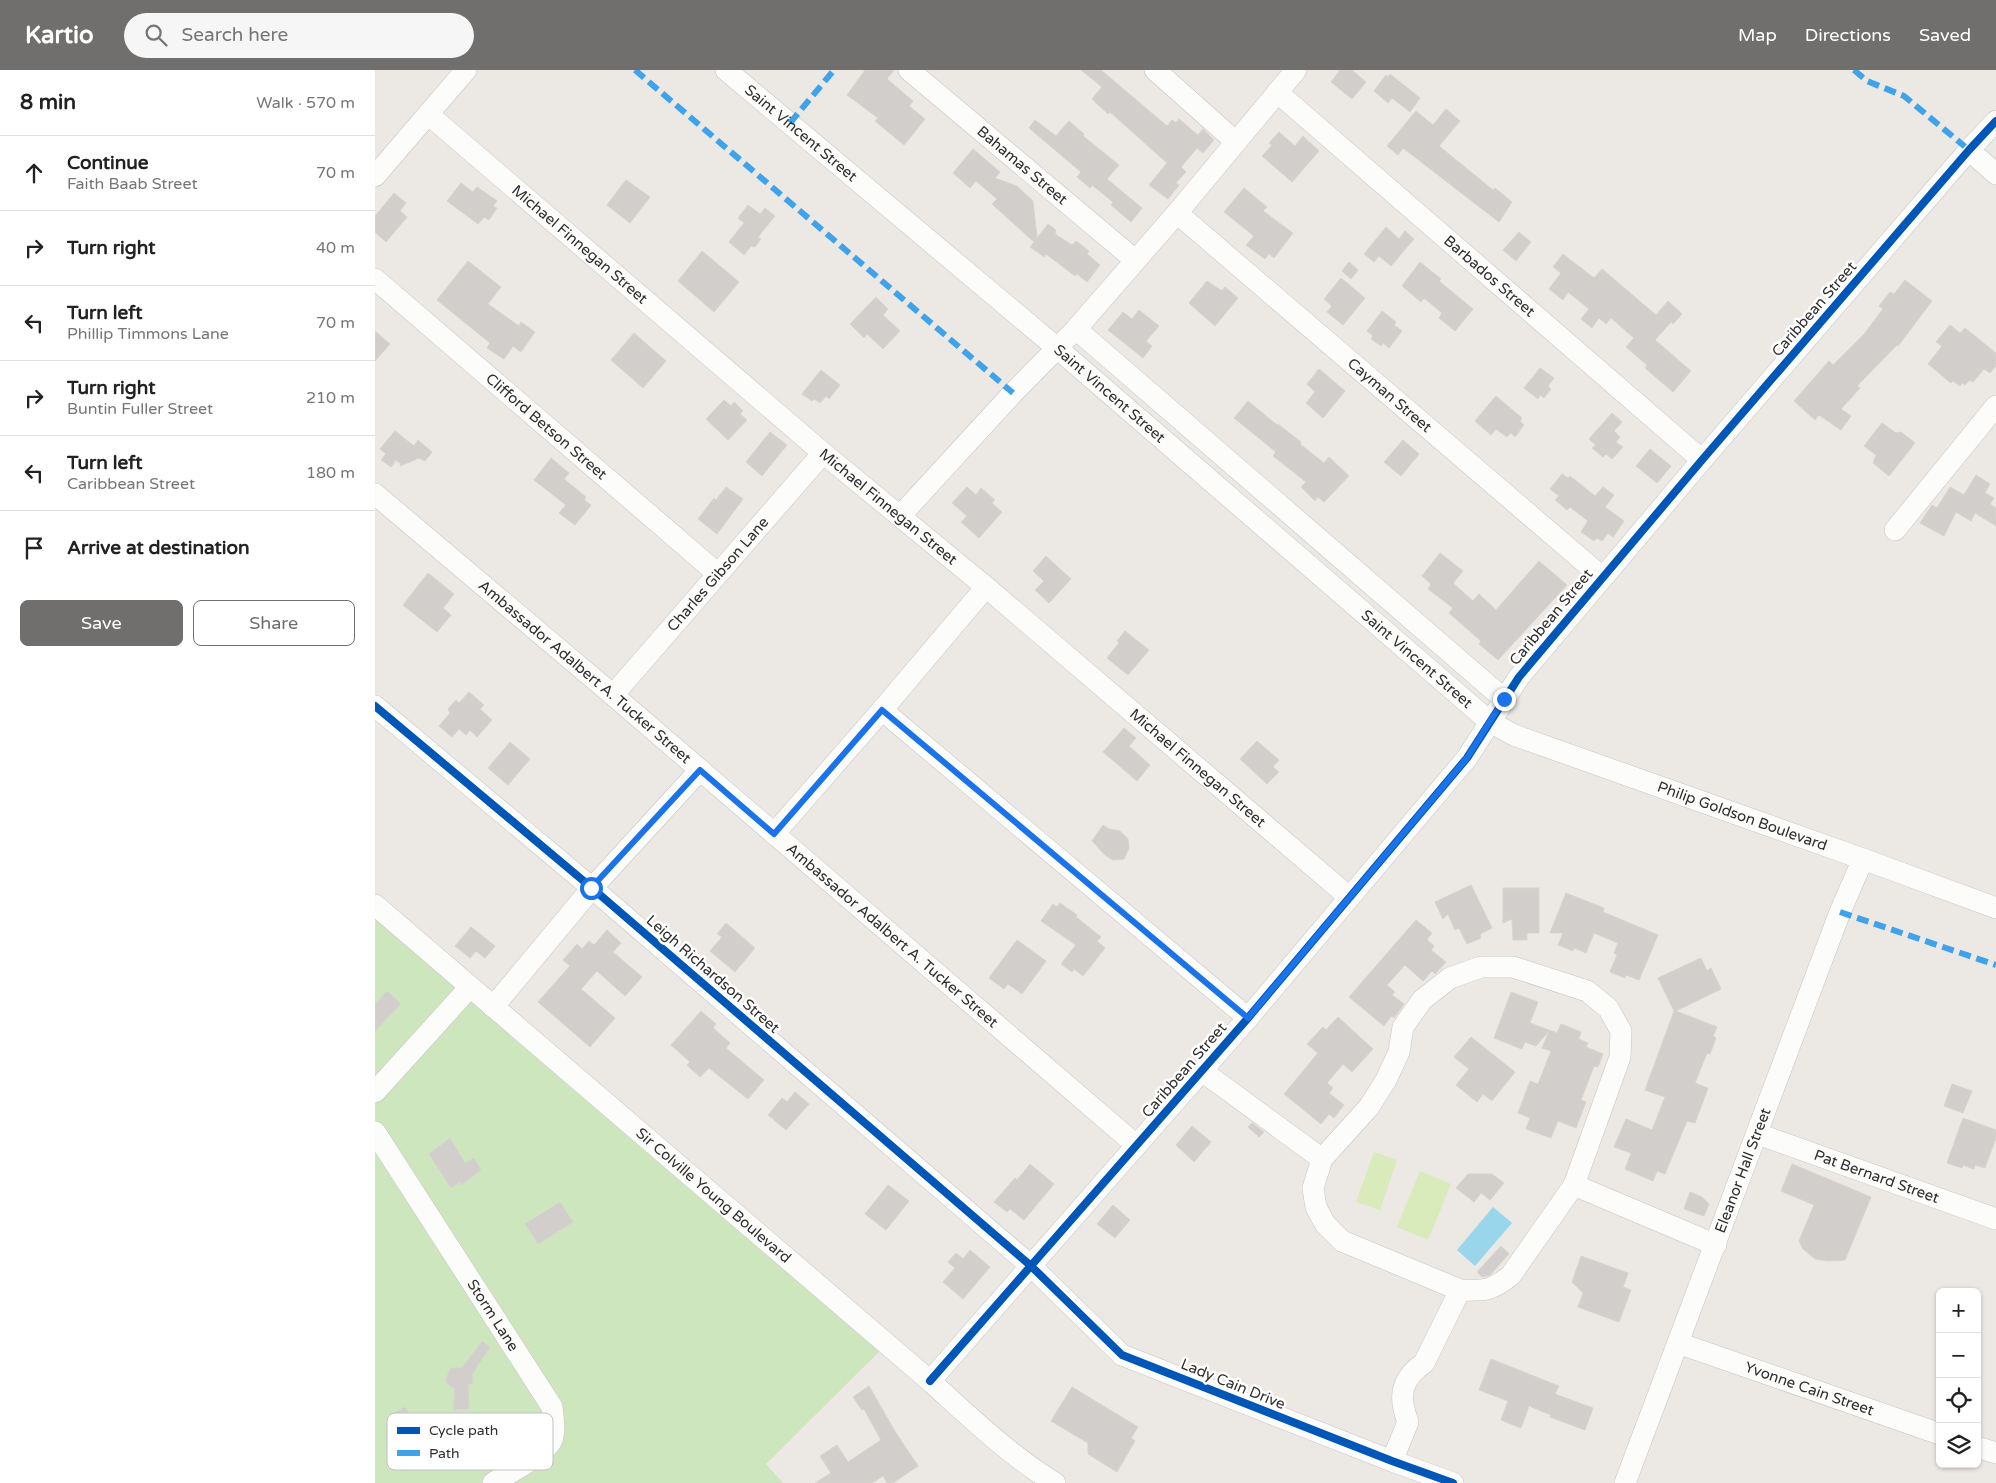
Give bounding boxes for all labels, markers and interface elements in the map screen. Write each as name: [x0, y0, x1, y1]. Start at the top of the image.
search box: [124, 13, 474, 58]
text: Kartio: [25, 21, 94, 50]
icon: search: [142, 21, 170, 49]
text: Search here: [182, 24, 288, 46]
text: Map: [1738, 24, 1777, 46]
text: Directions: [1805, 24, 1891, 46]
text: Saved: [1919, 24, 1971, 46]
street label: Saint Vincent Street: [741, 81, 861, 185]
text: 8 min: [20, 90, 76, 115]
text: Walk · 570 m: [256, 93, 355, 113]
street label: Bahamas Street: [973, 122, 1071, 209]
text: Continue: [67, 152, 149, 174]
icon: ahead: [20, 159, 48, 187]
text: 70 m: [316, 163, 355, 183]
text: Faith Baab Street: [67, 174, 198, 194]
street label: Michael Finnegan Street: [508, 181, 652, 308]
street label: Barbados Street: [1440, 231, 1539, 321]
icon: right: [20, 234, 48, 262]
text: Turn right: [67, 237, 155, 259]
text: 40 m: [316, 238, 355, 258]
street label: Caribbean Street: [1768, 258, 1860, 360]
text: Turn left: [67, 302, 143, 324]
icon: left: [20, 309, 48, 337]
text: 70 m: [316, 313, 355, 333]
text: Phillip Timmons Lane: [67, 324, 229, 344]
street label: Saint Vincent Street: [1050, 341, 1169, 447]
street label: Cayman Street: [1344, 354, 1436, 436]
street label: Clifford Betson Street: [482, 369, 611, 484]
text: Turn right: [67, 377, 155, 399]
icon: right: [20, 384, 48, 412]
text: 210 m: [306, 388, 355, 408]
text: Buntin Fuller Street: [67, 399, 213, 419]
street label: Michael Finnegan Street: [816, 445, 961, 569]
text: Turn left: [67, 452, 143, 474]
icon: left: [20, 459, 48, 487]
text: 180 m: [306, 463, 355, 483]
text: Caribbean Street: [67, 474, 195, 494]
street label: Charles Gibson Lane: [663, 513, 772, 635]
icon: arrive: [20, 534, 48, 562]
text: Arrive at destination: [67, 537, 250, 559]
street label: Caribbean Street: [1506, 565, 1597, 669]
street label: Ambassador Adalbert A. Tucker Street: [475, 576, 695, 767]
button: Save: [20, 600, 183, 646]
button: Share: [193, 600, 355, 646]
street label: Saint Vincent Street: [1358, 606, 1477, 712]
route end: [1493, 688, 1516, 711]
street label: Michael Finnegan Street: [1126, 705, 1270, 831]
street label: Philip Goldson Boulevard: [1655, 778, 1830, 855]
street label: Ambassador Adalbert A. Tucker Street: [783, 839, 1002, 1032]
route start: [580, 877, 603, 900]
street label: Leigh Richardson Street: [643, 911, 783, 1037]
street label: Caribbean Street: [1138, 1019, 1230, 1121]
street label: Eleanor Hall Street: [1711, 1105, 1775, 1235]
street label: Sir Colville Young Boulevard: [632, 1124, 795, 1267]
street label: Pat Bernard Street: [1812, 1146, 1942, 1207]
street label: Storm Lane: [463, 1276, 523, 1355]
map controls: [1936, 1288, 1981, 1468]
button: +: [1936, 1288, 1981, 1333]
button: −: [1936, 1333, 1981, 1378]
street label: Lady Cain Drive: [1178, 1355, 1288, 1413]
street label: Yvonne Cain Street: [1742, 1358, 1876, 1419]
button: locate: [1936, 1378, 1981, 1423]
legend: [387, 1413, 553, 1470]
text: Cycle path: [429, 1422, 498, 1439]
button: layers: [1936, 1423, 1981, 1468]
text: Path: [429, 1445, 460, 1462]

